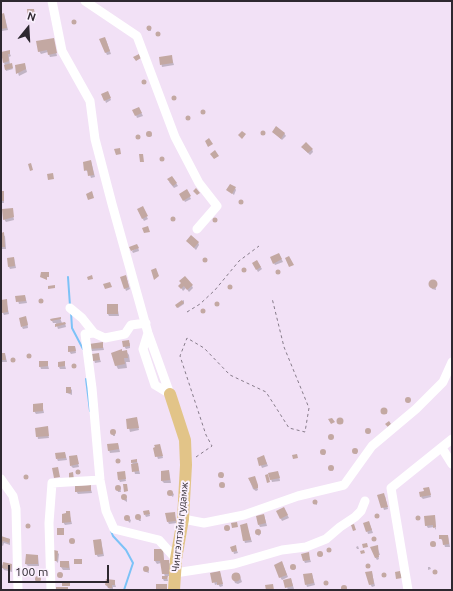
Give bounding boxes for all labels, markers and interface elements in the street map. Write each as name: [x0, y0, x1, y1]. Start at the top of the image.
north arrow: [8, 8, 48, 48]
text: N: [26, 10, 37, 24]
street label: Чингэлтэйн гудамж: [169, 481, 191, 573]
scale bar: [10, 557, 111, 583]
text: 100 m: [15, 565, 48, 578]

